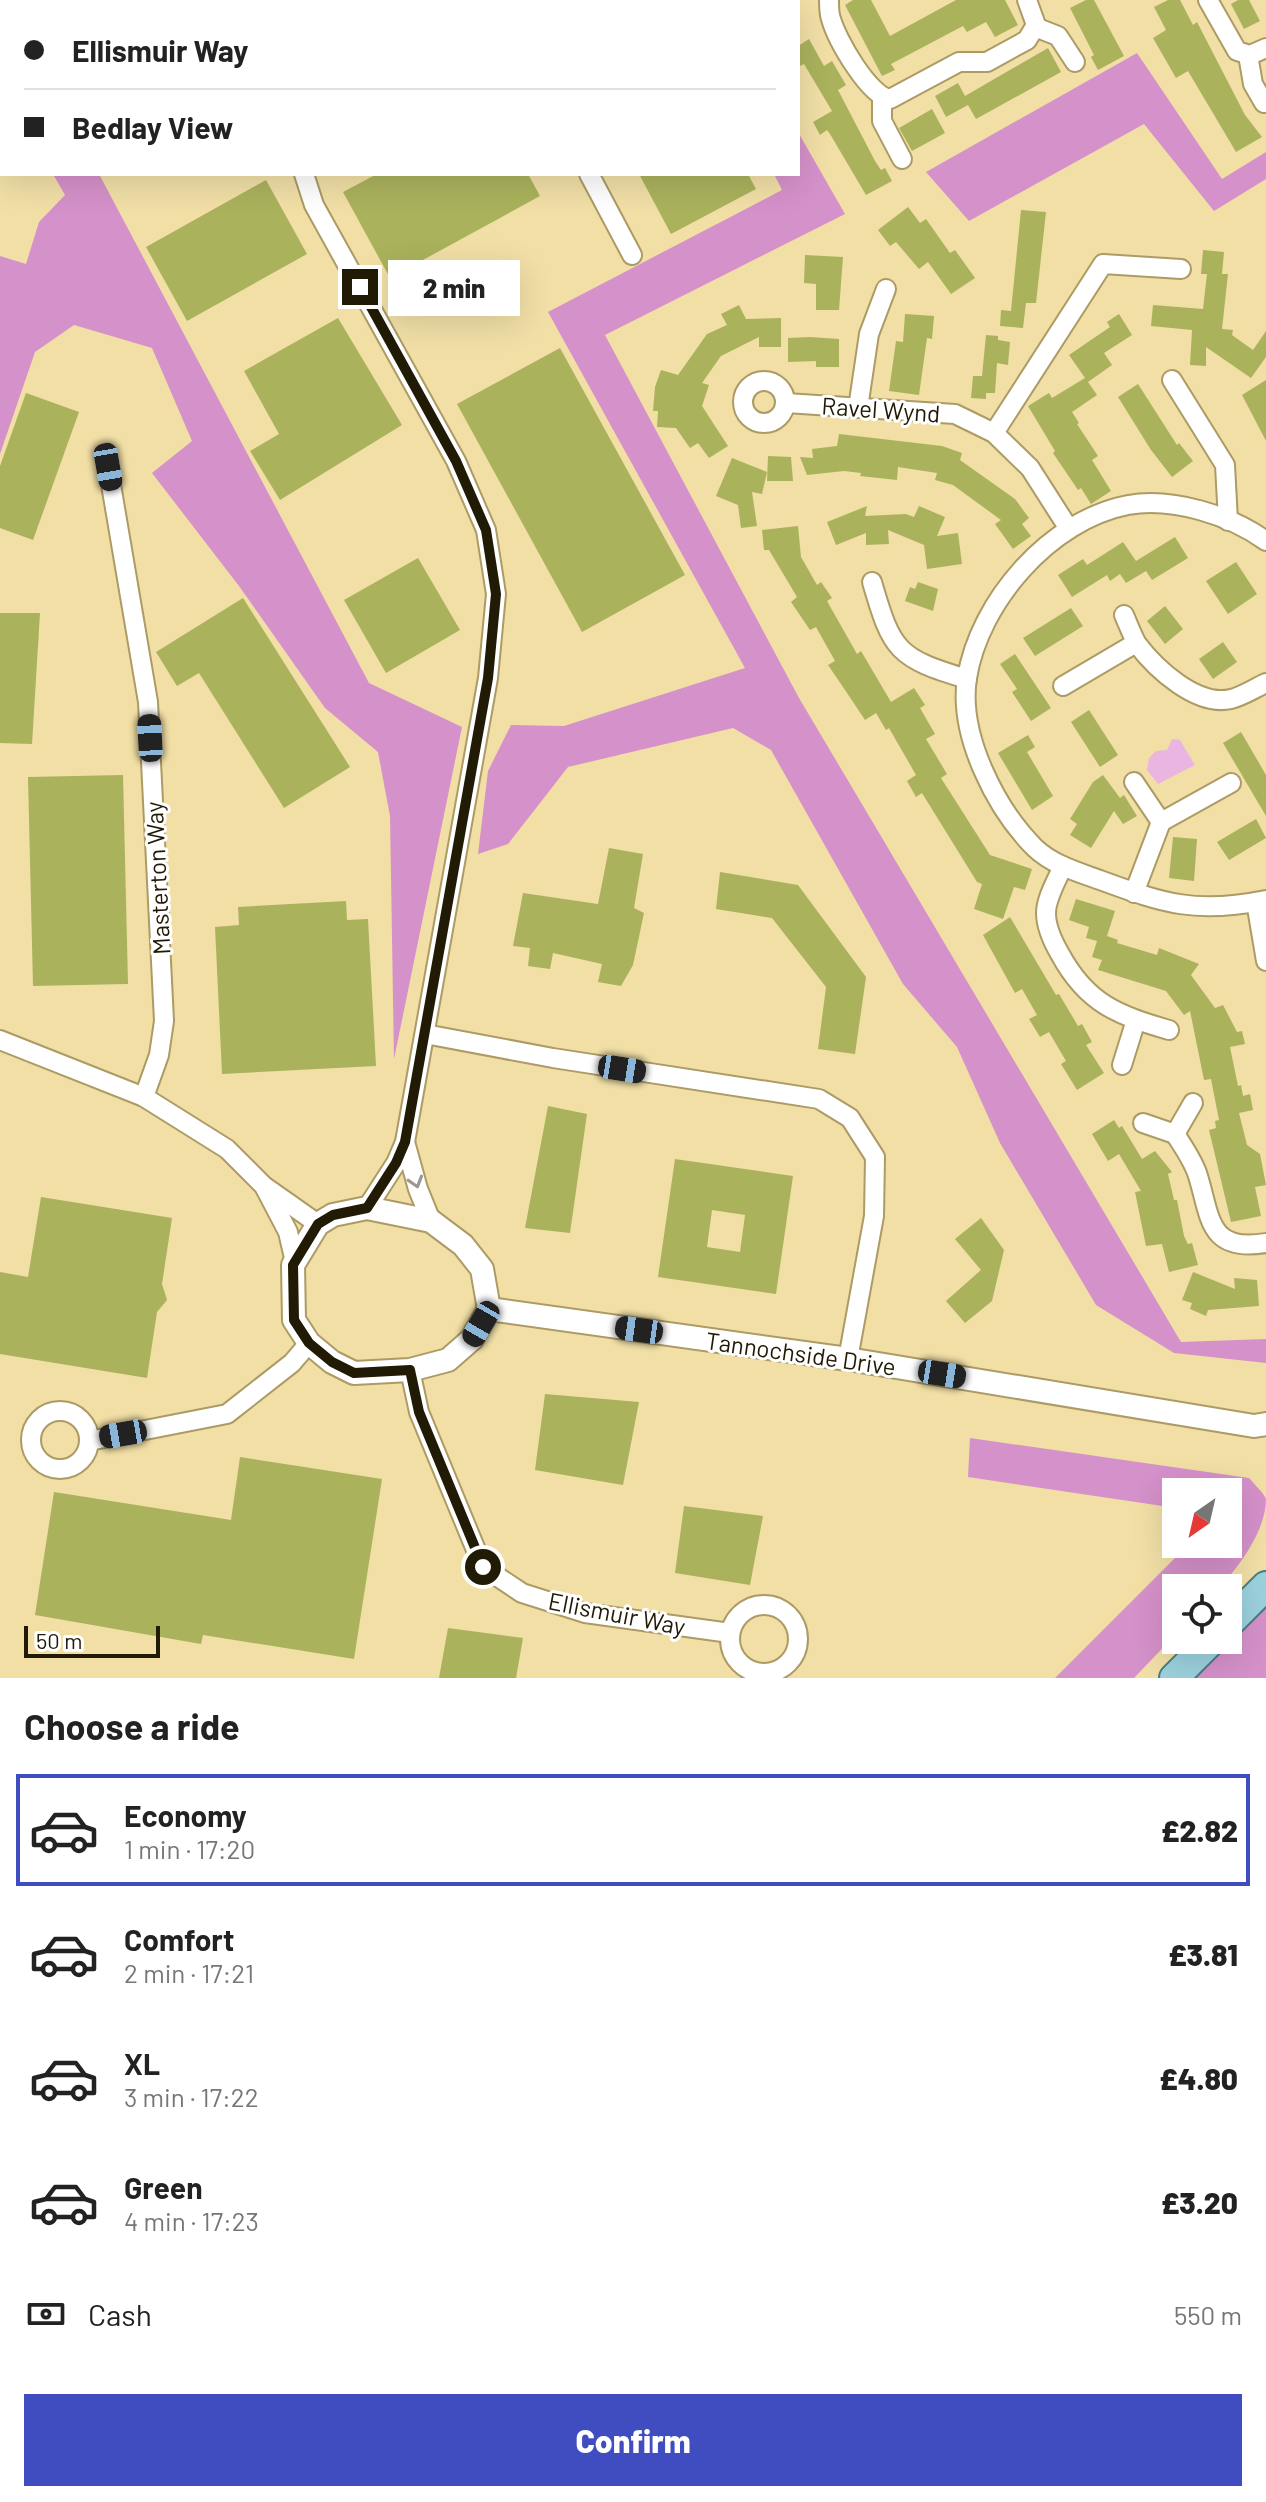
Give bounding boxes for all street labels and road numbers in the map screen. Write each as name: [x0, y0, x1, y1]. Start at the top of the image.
street label: Ravel Wynd: [821, 390, 941, 428]
street label: Masterton Way: [139, 801, 175, 955]
street label: Tannochside Drive: [704, 1325, 898, 1381]
street label: Ellismuir Way: [546, 1586, 688, 1640]

